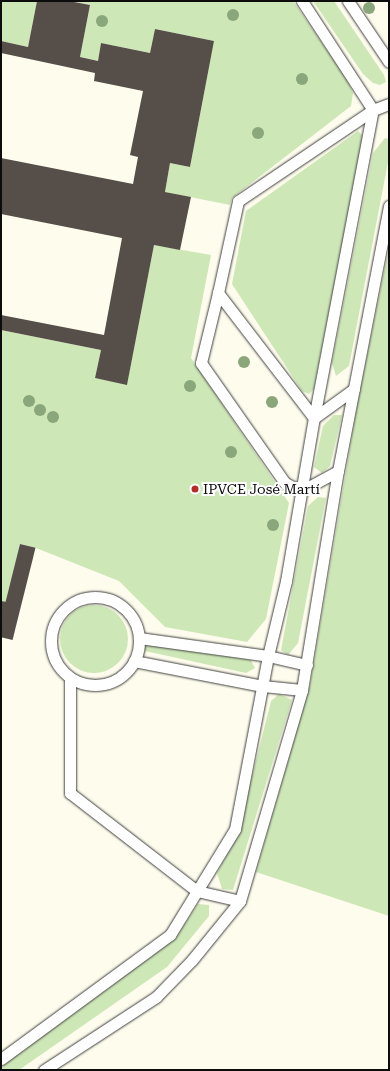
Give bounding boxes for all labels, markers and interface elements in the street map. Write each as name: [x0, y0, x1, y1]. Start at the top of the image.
place label: IPVCE José Martí: [203, 481, 320, 497]
marker: IPVCE José Martí: [190, 484, 200, 494]

